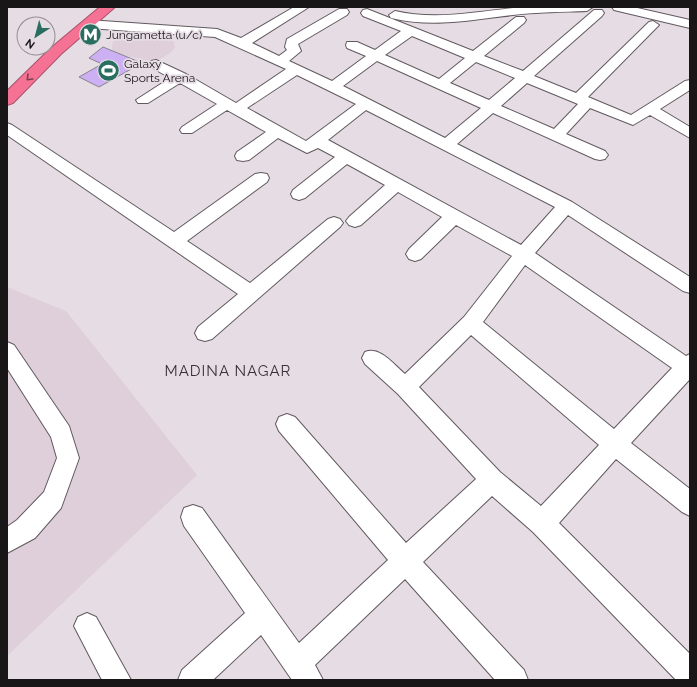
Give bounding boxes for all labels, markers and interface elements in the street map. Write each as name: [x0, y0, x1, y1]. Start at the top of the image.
north arrow: [16, 16, 56, 56]
metro station icon: Jungametta (u/c): [77, 22, 103, 48]
place label: Jungametta (u/c): [106, 28, 202, 42]
text: N: [23, 36, 38, 51]
place label: Galaxy Sports Arena: [124, 57, 195, 85]
sports icon: Galaxy Sports Arena: [96, 58, 122, 84]
one-way arrow: [26, 73, 34, 81]
district label: MADINA NAGAR: [165, 362, 291, 380]

